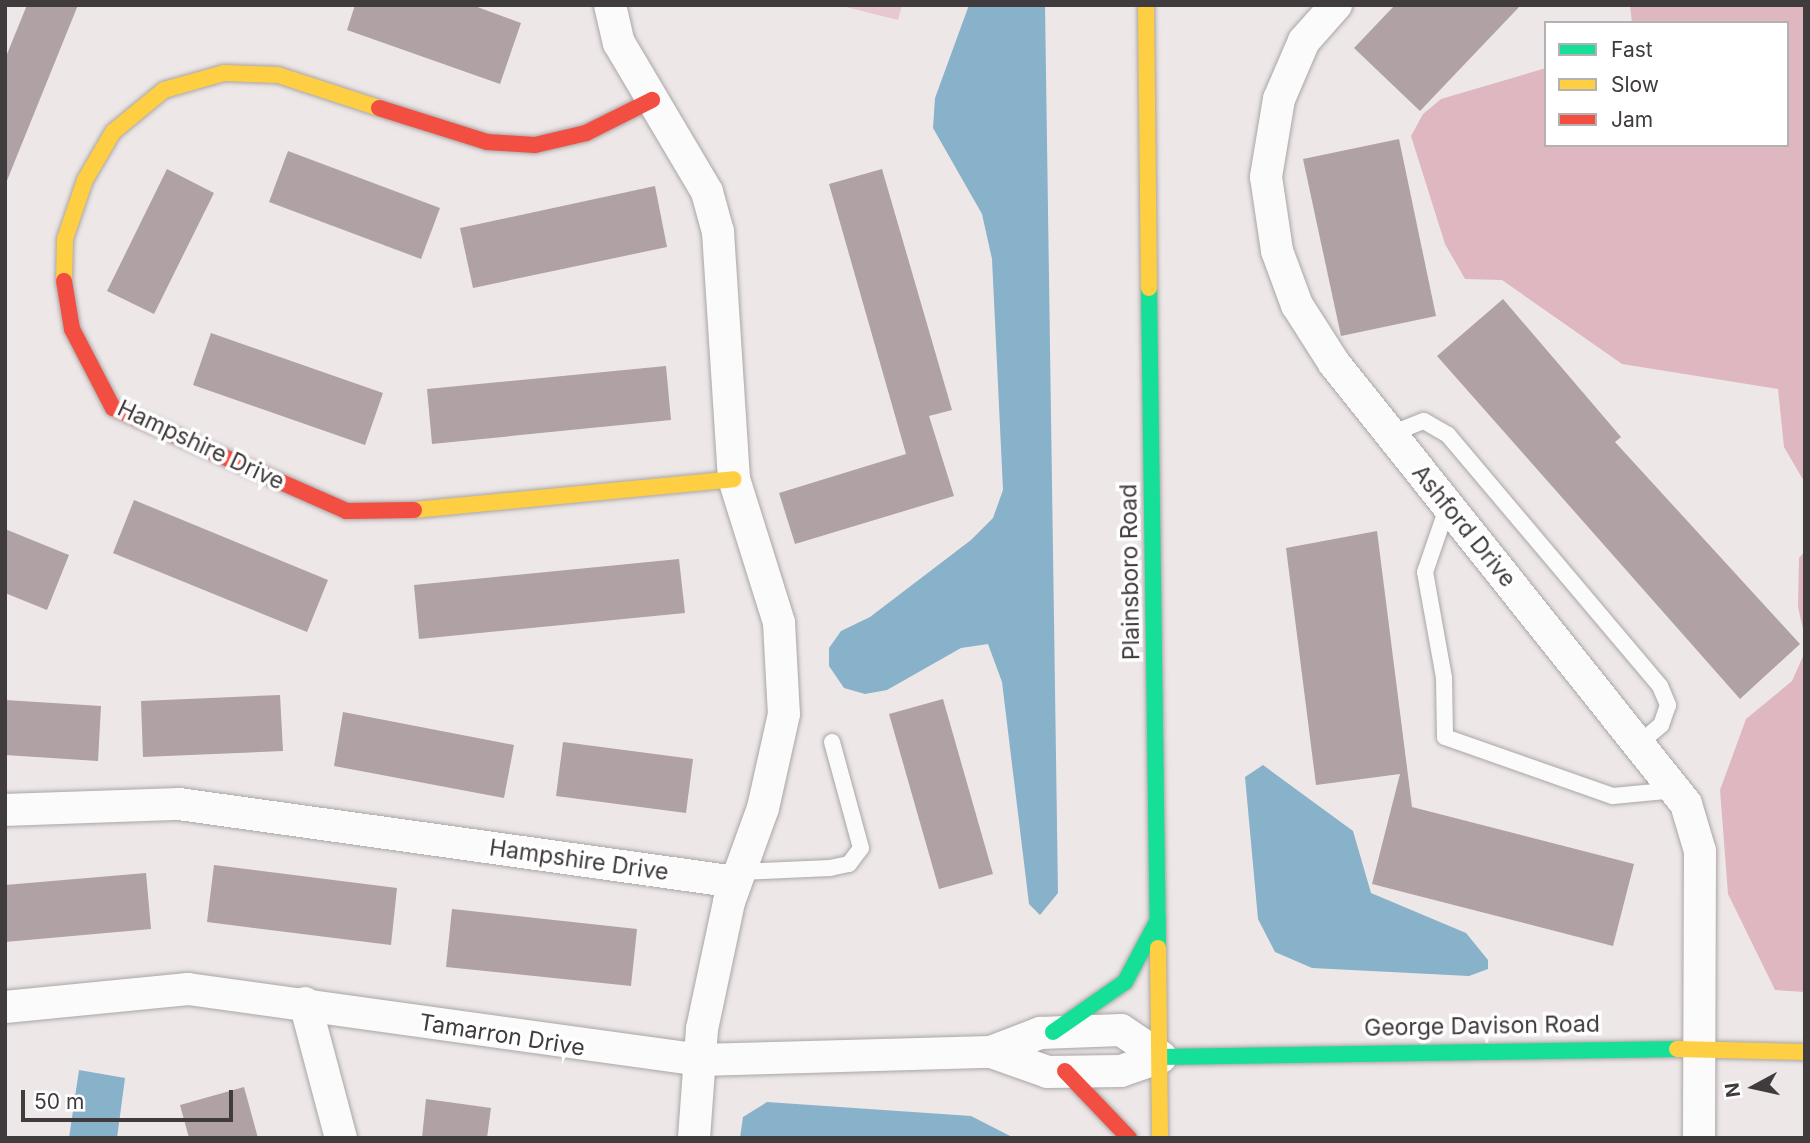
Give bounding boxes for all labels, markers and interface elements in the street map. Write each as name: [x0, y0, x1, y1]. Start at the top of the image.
legend: [1544, 21, 1789, 147]
text: Fast: [1611, 37, 1653, 62]
text: Slow: [1611, 72, 1659, 97]
text: Jam: [1611, 107, 1653, 132]
street label: Hampshire Drive: [113, 394, 289, 496]
street label: Ashford Drive: [1406, 459, 1522, 593]
street label: Plainsboro Road: [1115, 484, 1145, 660]
street label: Hampshire Drive: [488, 834, 670, 886]
street label: Tamarron Drive: [417, 1008, 587, 1062]
street label: George Davison Road: [1364, 1010, 1600, 1042]
north arrow: [1719, 1052, 1789, 1122]
scale bar: [24, 1076, 236, 1120]
text: N: [1720, 1081, 1745, 1099]
text: 50 m: [34, 1089, 84, 1114]

